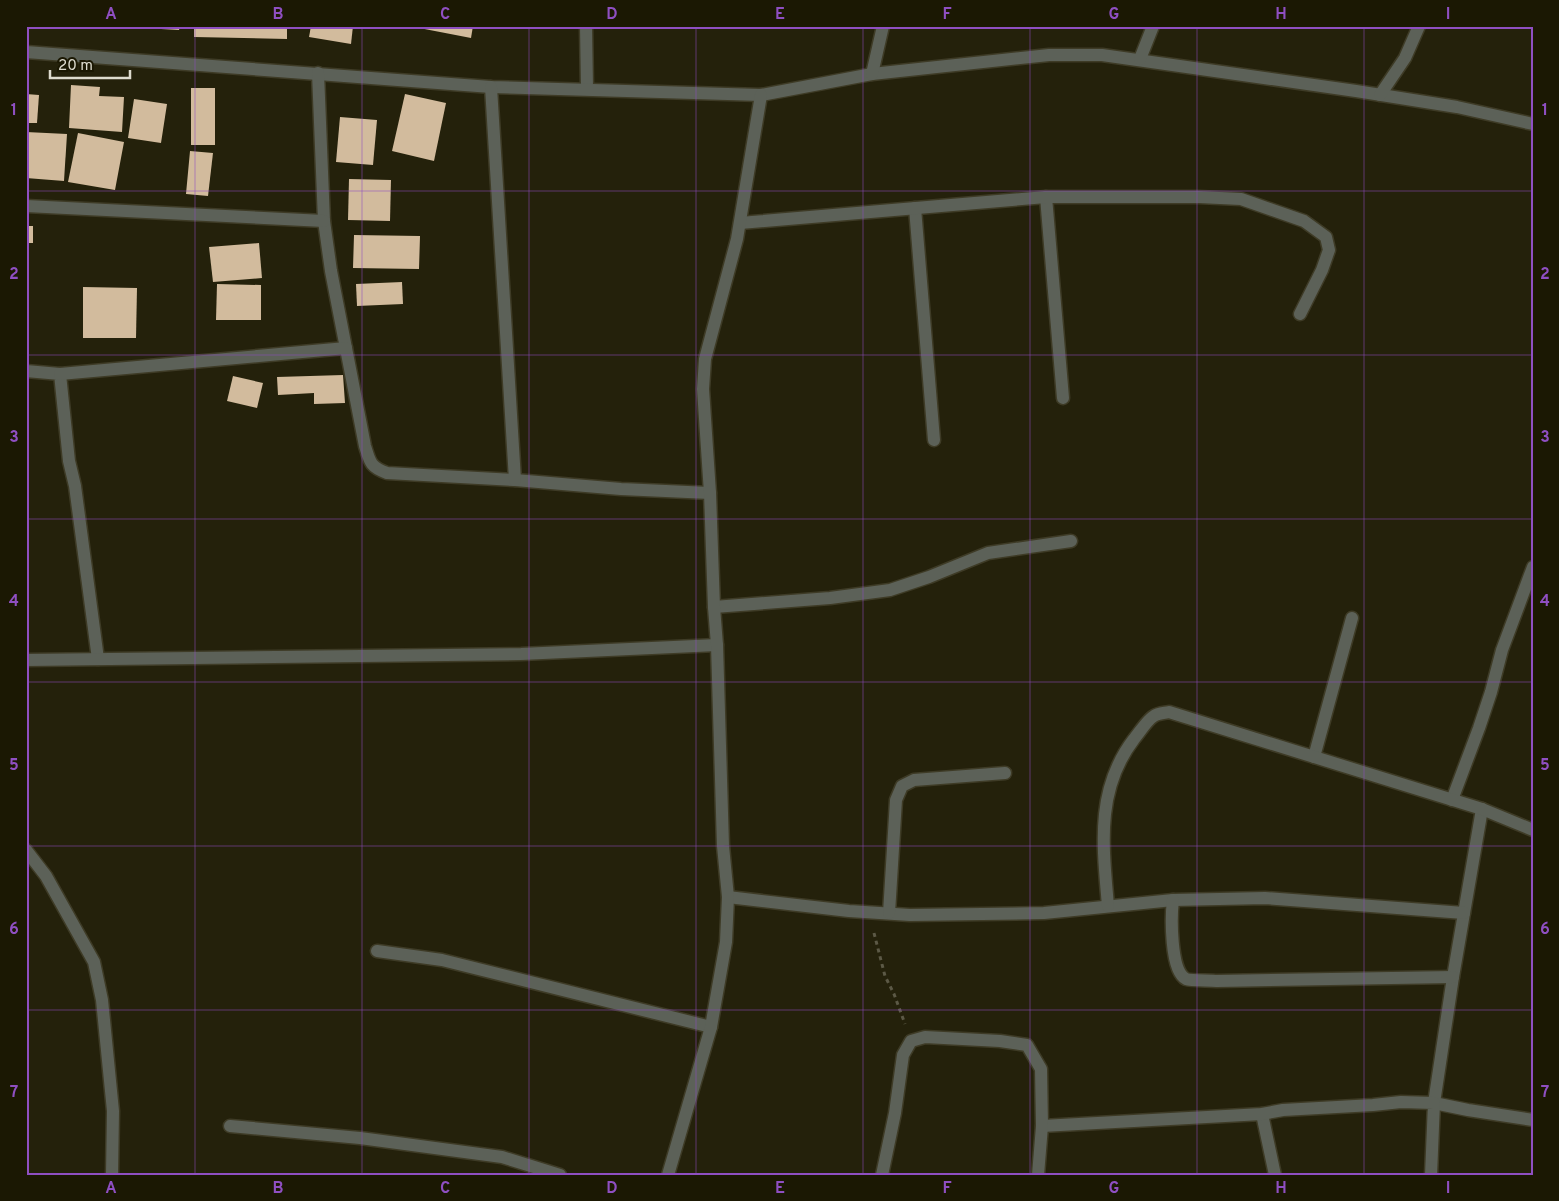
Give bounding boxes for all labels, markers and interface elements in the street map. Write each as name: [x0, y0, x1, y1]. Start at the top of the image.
text: A: [105, 5, 117, 25]
text: B: [272, 5, 284, 25]
text: C: [440, 5, 450, 25]
text: D: [606, 5, 618, 25]
text: E: [775, 5, 785, 25]
text: F: [942, 5, 952, 25]
text: G: [1109, 5, 1119, 25]
text: H: [1275, 5, 1287, 25]
text: I: [1446, 5, 1450, 25]
scale bar: [50, 48, 130, 80]
text: 20 m: [58, 57, 93, 76]
text: 1: [11, 101, 17, 121]
text: 1: [1542, 101, 1548, 121]
text: 2: [9, 265, 19, 285]
text: 2: [1540, 265, 1550, 285]
text: 3: [9, 428, 19, 448]
text: 3: [1540, 428, 1550, 448]
text: 4: [9, 592, 19, 612]
text: 4: [1540, 592, 1550, 612]
text: 5: [9, 756, 19, 776]
text: 5: [1540, 756, 1550, 776]
text: 6: [9, 920, 19, 940]
text: 6: [1540, 920, 1550, 940]
text: 7: [10, 1083, 18, 1103]
text: 7: [1541, 1083, 1549, 1103]
text: A: [105, 1179, 117, 1199]
text: B: [272, 1179, 284, 1199]
text: C: [440, 1179, 450, 1199]
text: D: [606, 1179, 618, 1199]
text: E: [775, 1179, 785, 1199]
text: F: [942, 1179, 952, 1199]
text: G: [1109, 1179, 1119, 1199]
text: H: [1275, 1179, 1287, 1199]
text: I: [1446, 1179, 1450, 1199]

